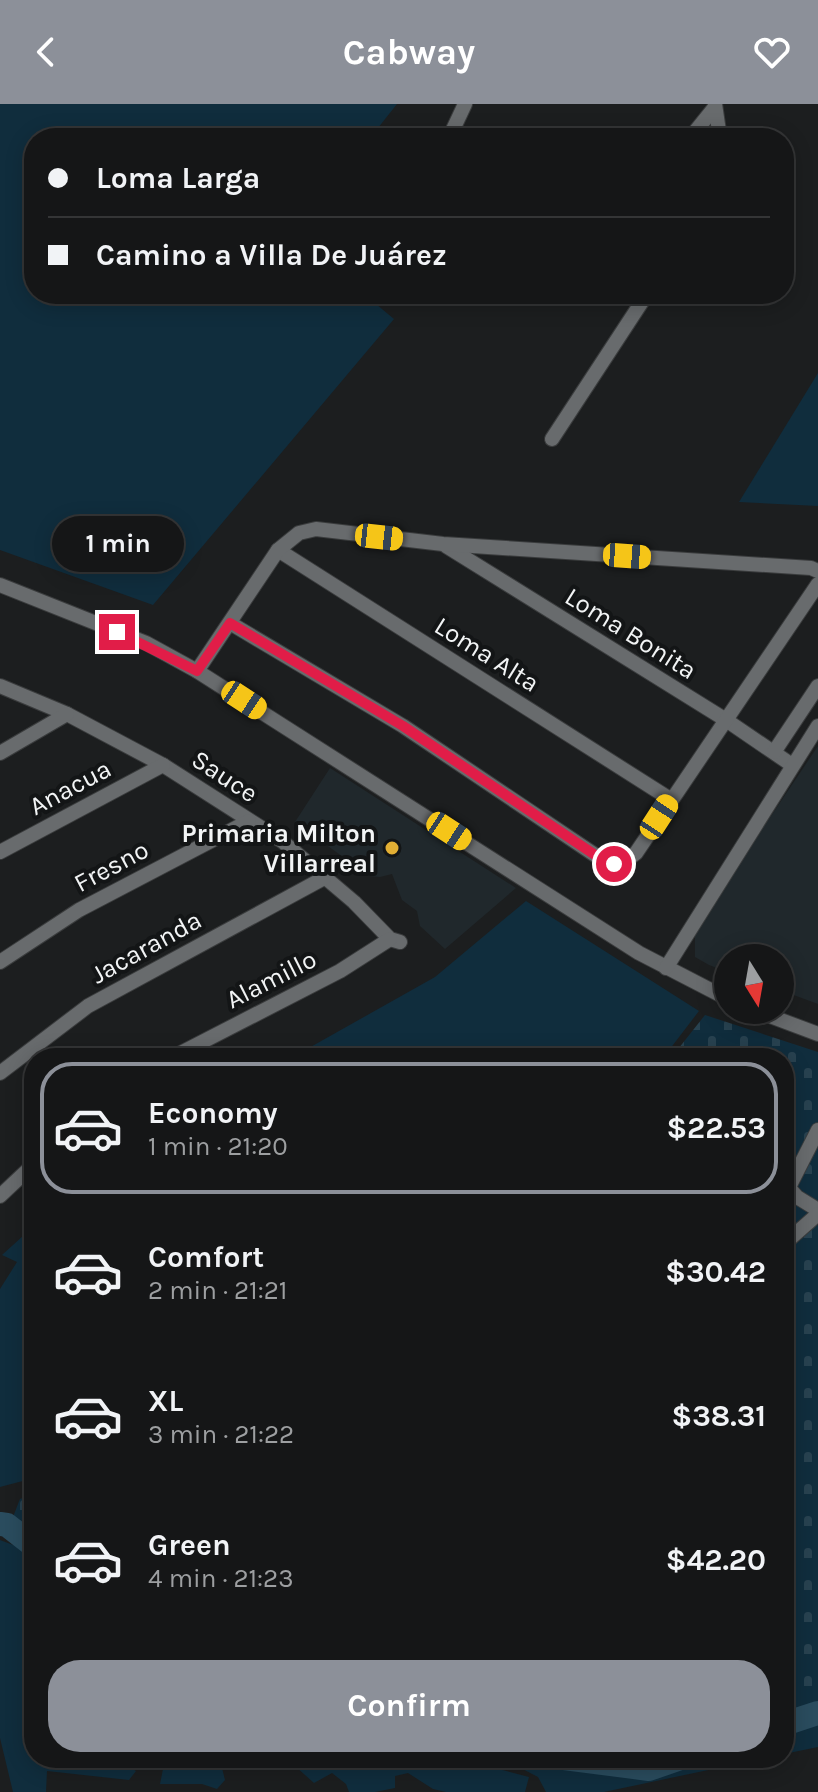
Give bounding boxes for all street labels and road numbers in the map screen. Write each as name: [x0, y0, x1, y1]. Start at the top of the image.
street label: Loma Bonita: [559, 581, 702, 686]
street label: Loma Alta: [429, 610, 545, 699]
street label: Sauce: [186, 744, 264, 809]
street label: Anacua: [24, 753, 117, 822]
street label: Fresno: [69, 834, 154, 899]
street label: Jacaranda: [86, 904, 207, 990]
street label: Alamillo: [221, 944, 322, 1015]

